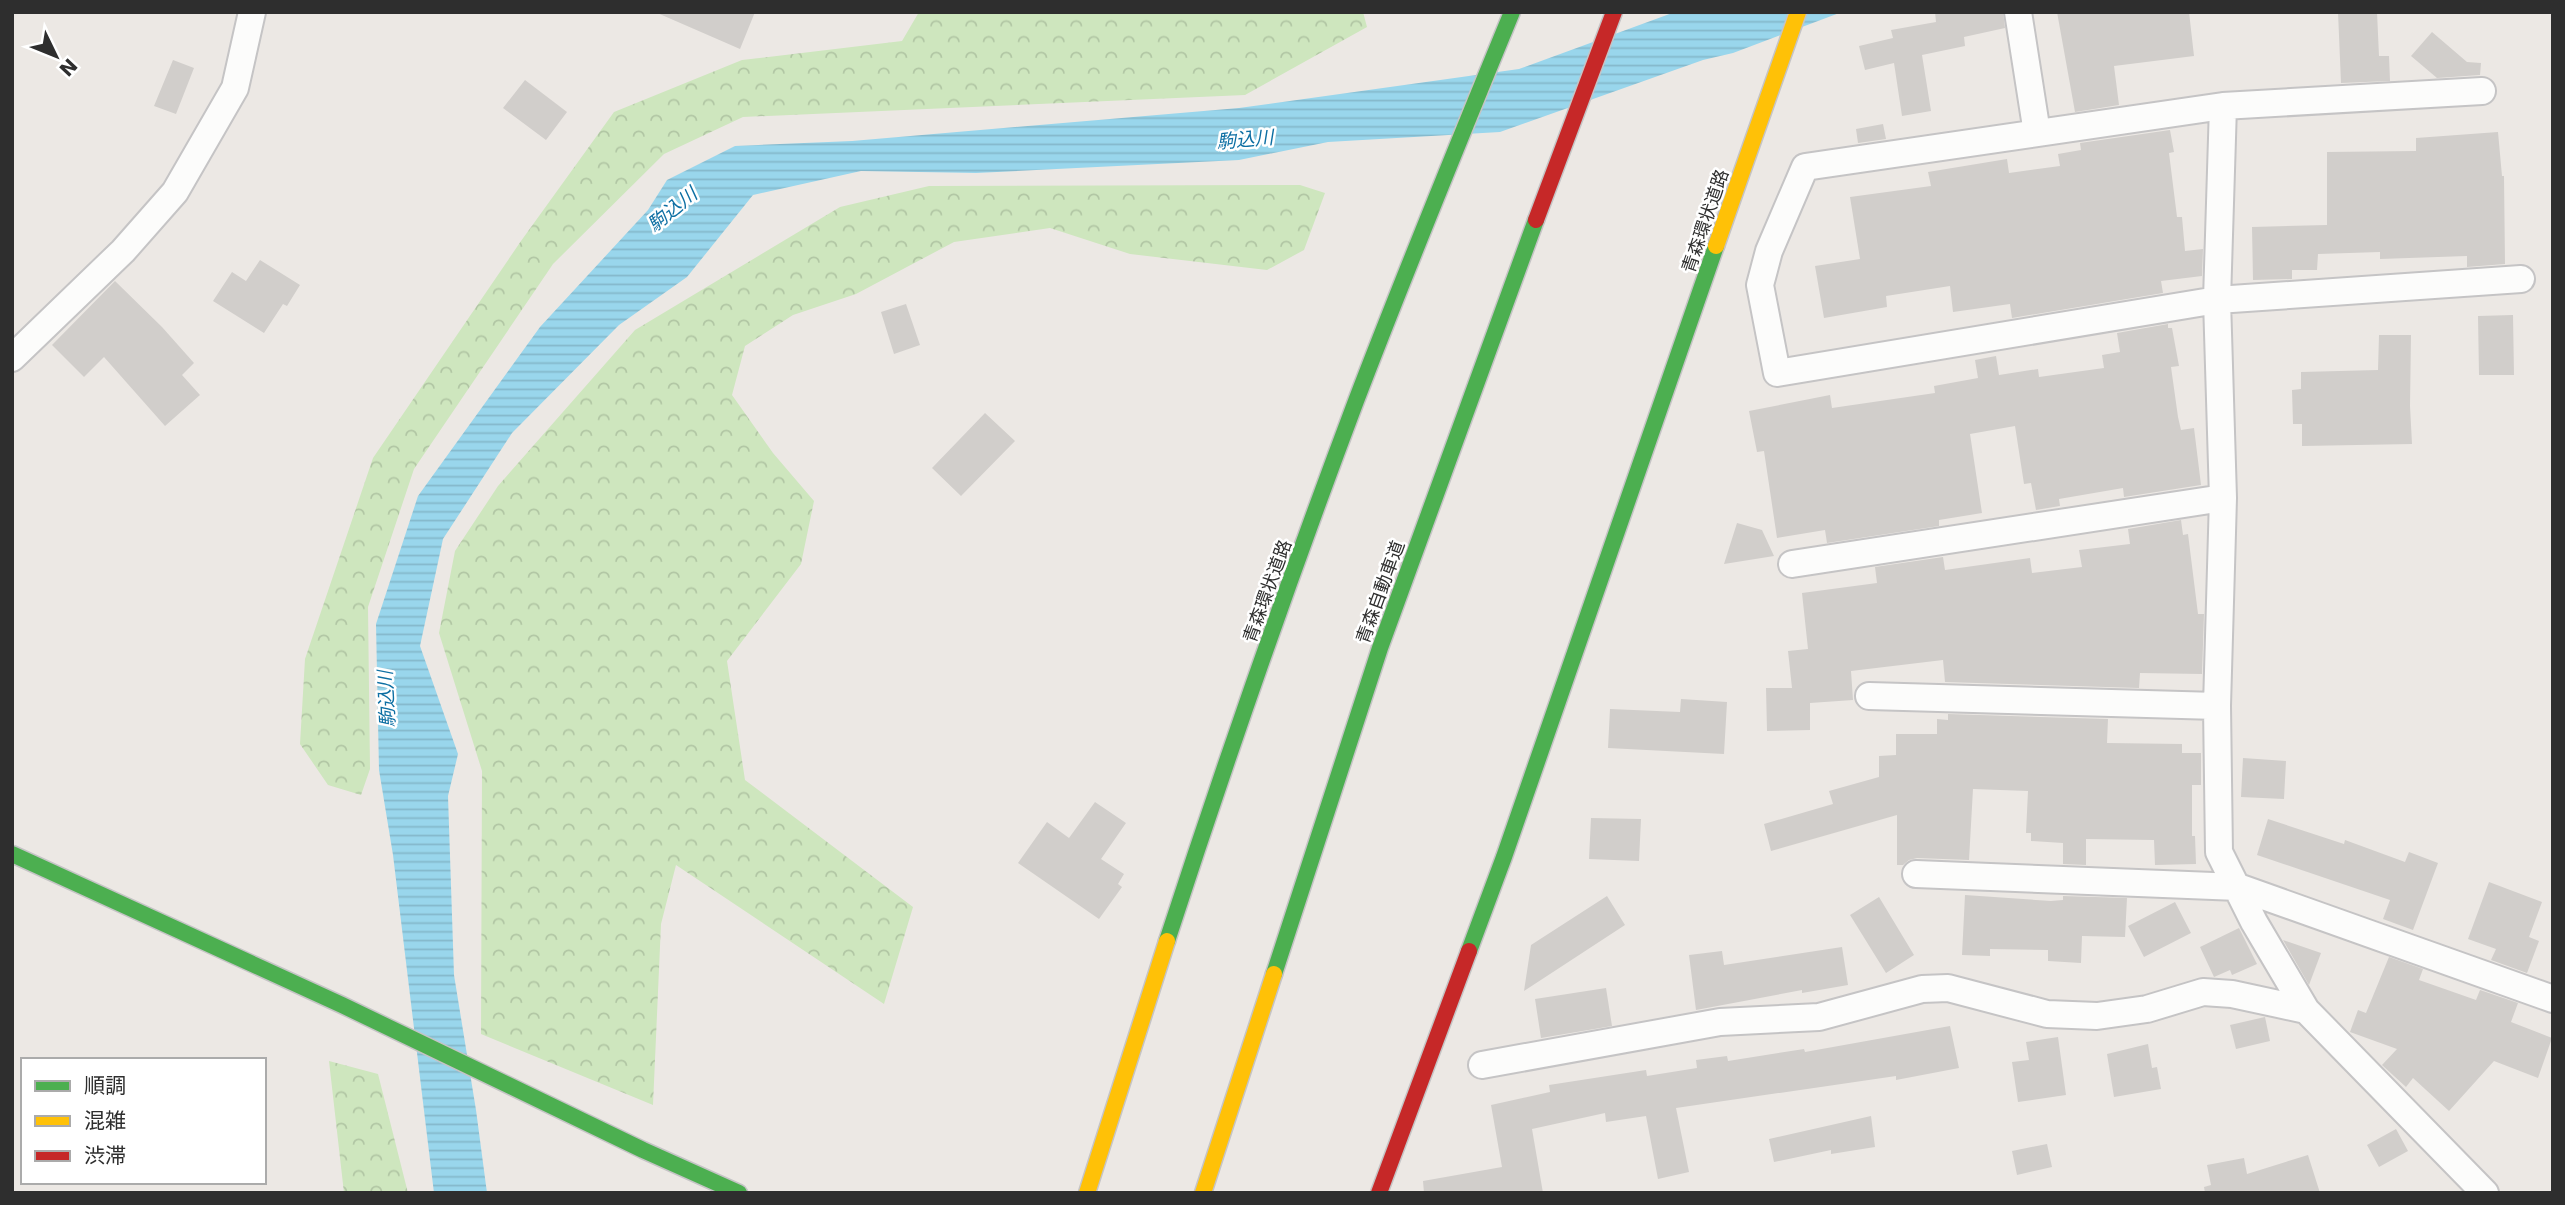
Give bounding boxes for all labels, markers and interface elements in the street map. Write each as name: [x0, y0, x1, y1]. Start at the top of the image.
north arrow: [21, 21, 91, 91]
text: N: [55, 54, 82, 81]
water label: 駒込川: [1216, 125, 1276, 152]
street label: 青森環状道路: [1677, 167, 1733, 275]
water label: 駒込川: [643, 181, 703, 235]
street label: 青森環状道路: [1239, 537, 1295, 645]
street label: 青森自動車道: [1352, 538, 1408, 646]
water label: 駒込川: [373, 668, 398, 728]
legend: [21, 1058, 266, 1184]
text: 順調: [84, 1074, 126, 1098]
text: 混雑: [84, 1109, 126, 1133]
text: 渋滞: [84, 1144, 126, 1168]

